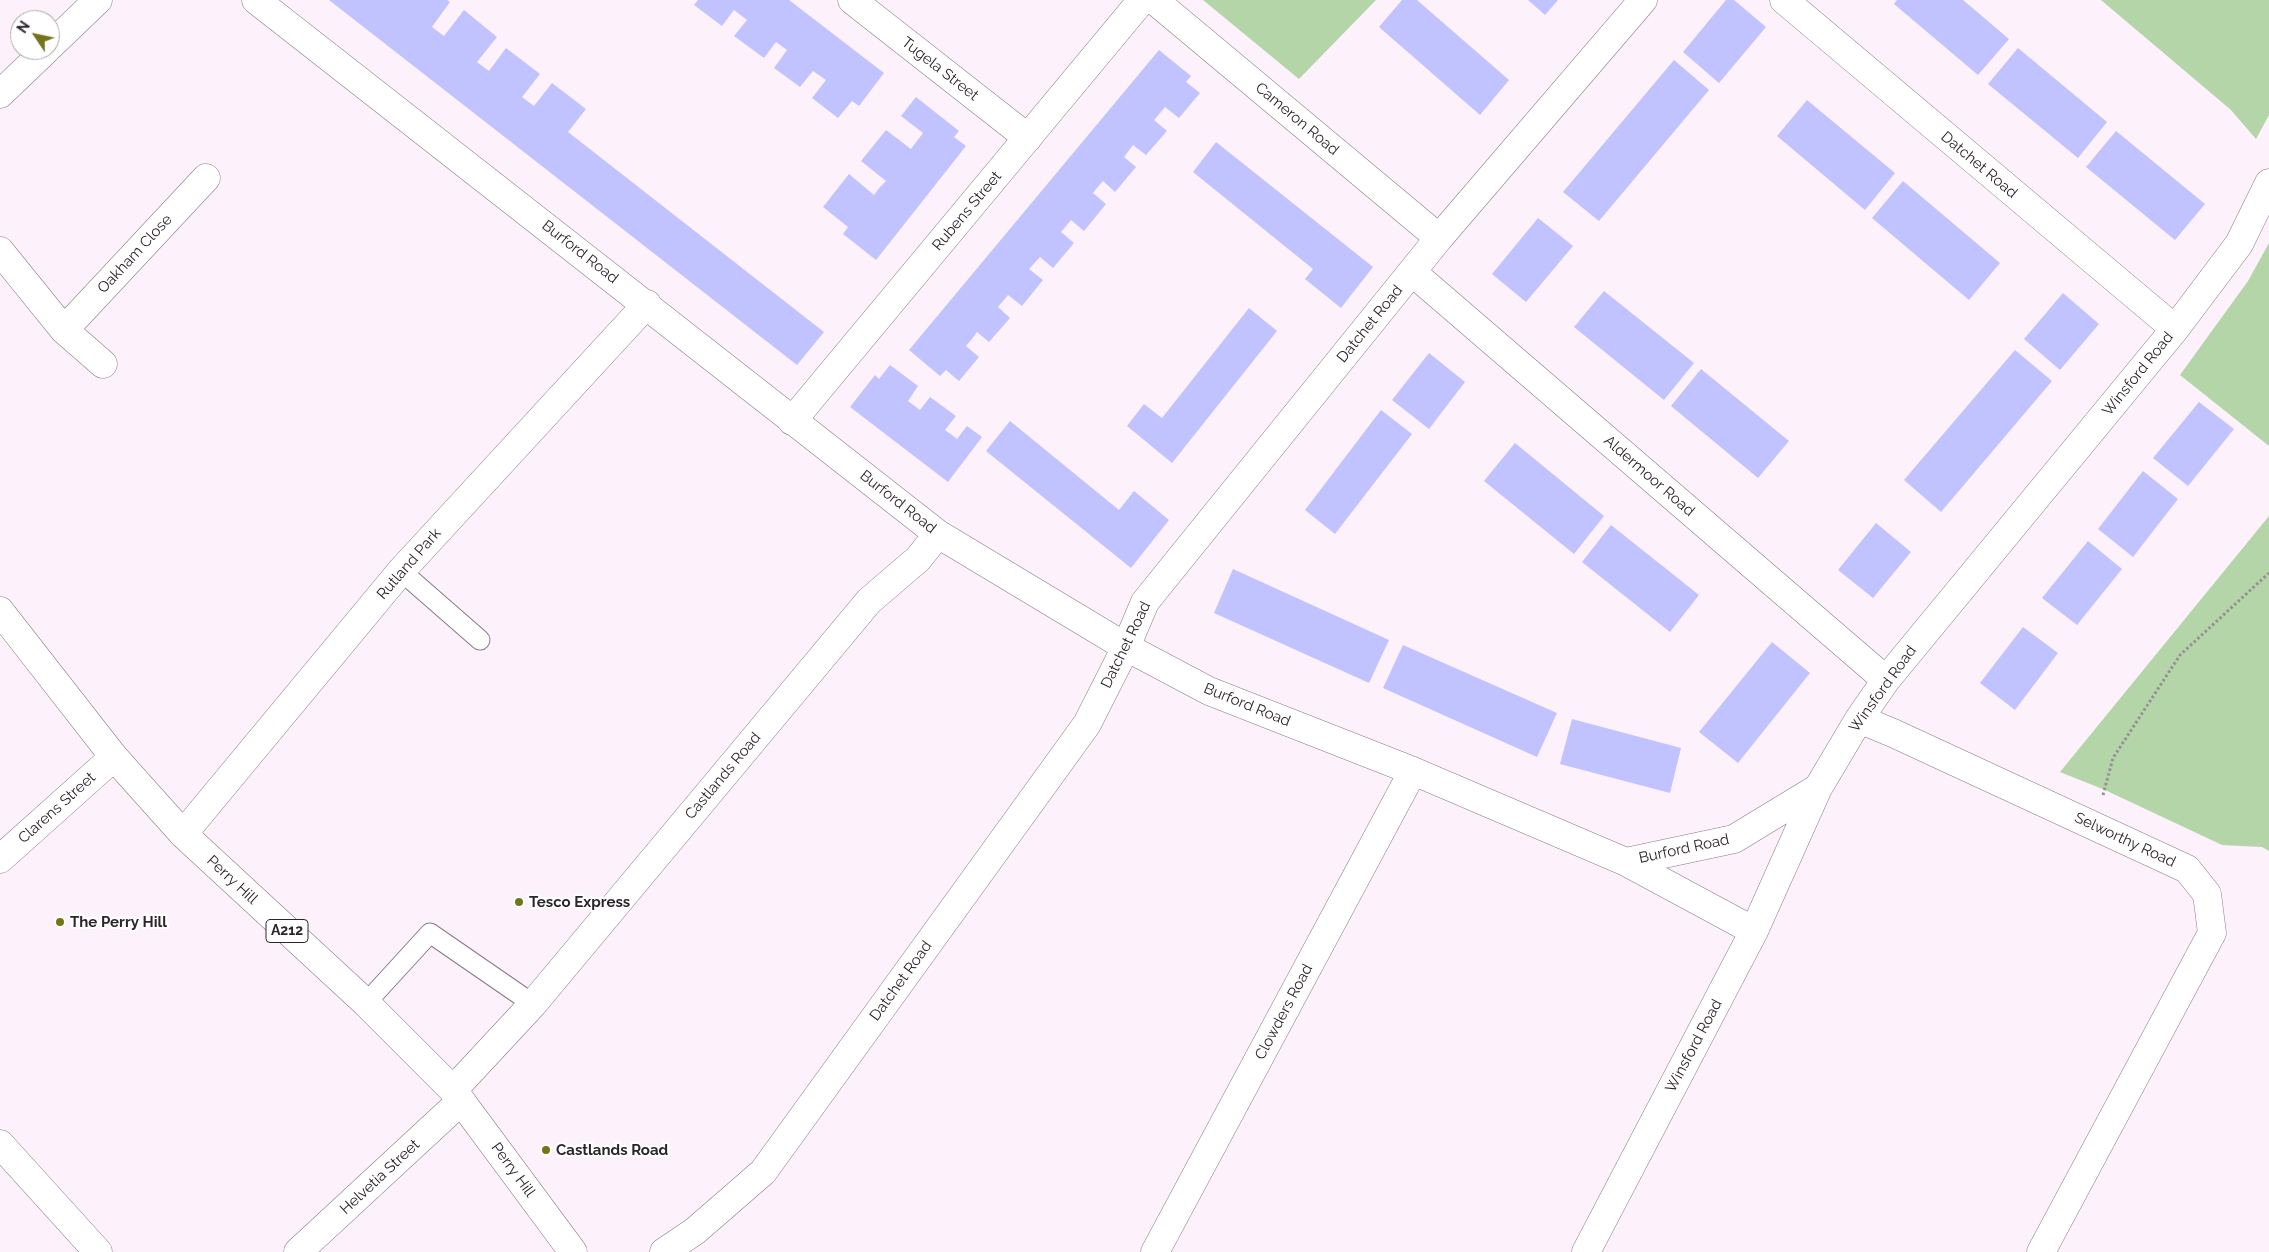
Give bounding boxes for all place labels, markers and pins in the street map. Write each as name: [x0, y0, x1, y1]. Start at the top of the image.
place label: Tesco Express: [529, 893, 630, 911]
marker: Tesco Express: [513, 896, 525, 908]
place label: The Perry Hill: [70, 913, 167, 931]
marker: The Perry Hill: [54, 916, 66, 928]
place label: Castlands Road: [556, 1141, 668, 1159]
marker: Castlands Road: [540, 1144, 552, 1156]

